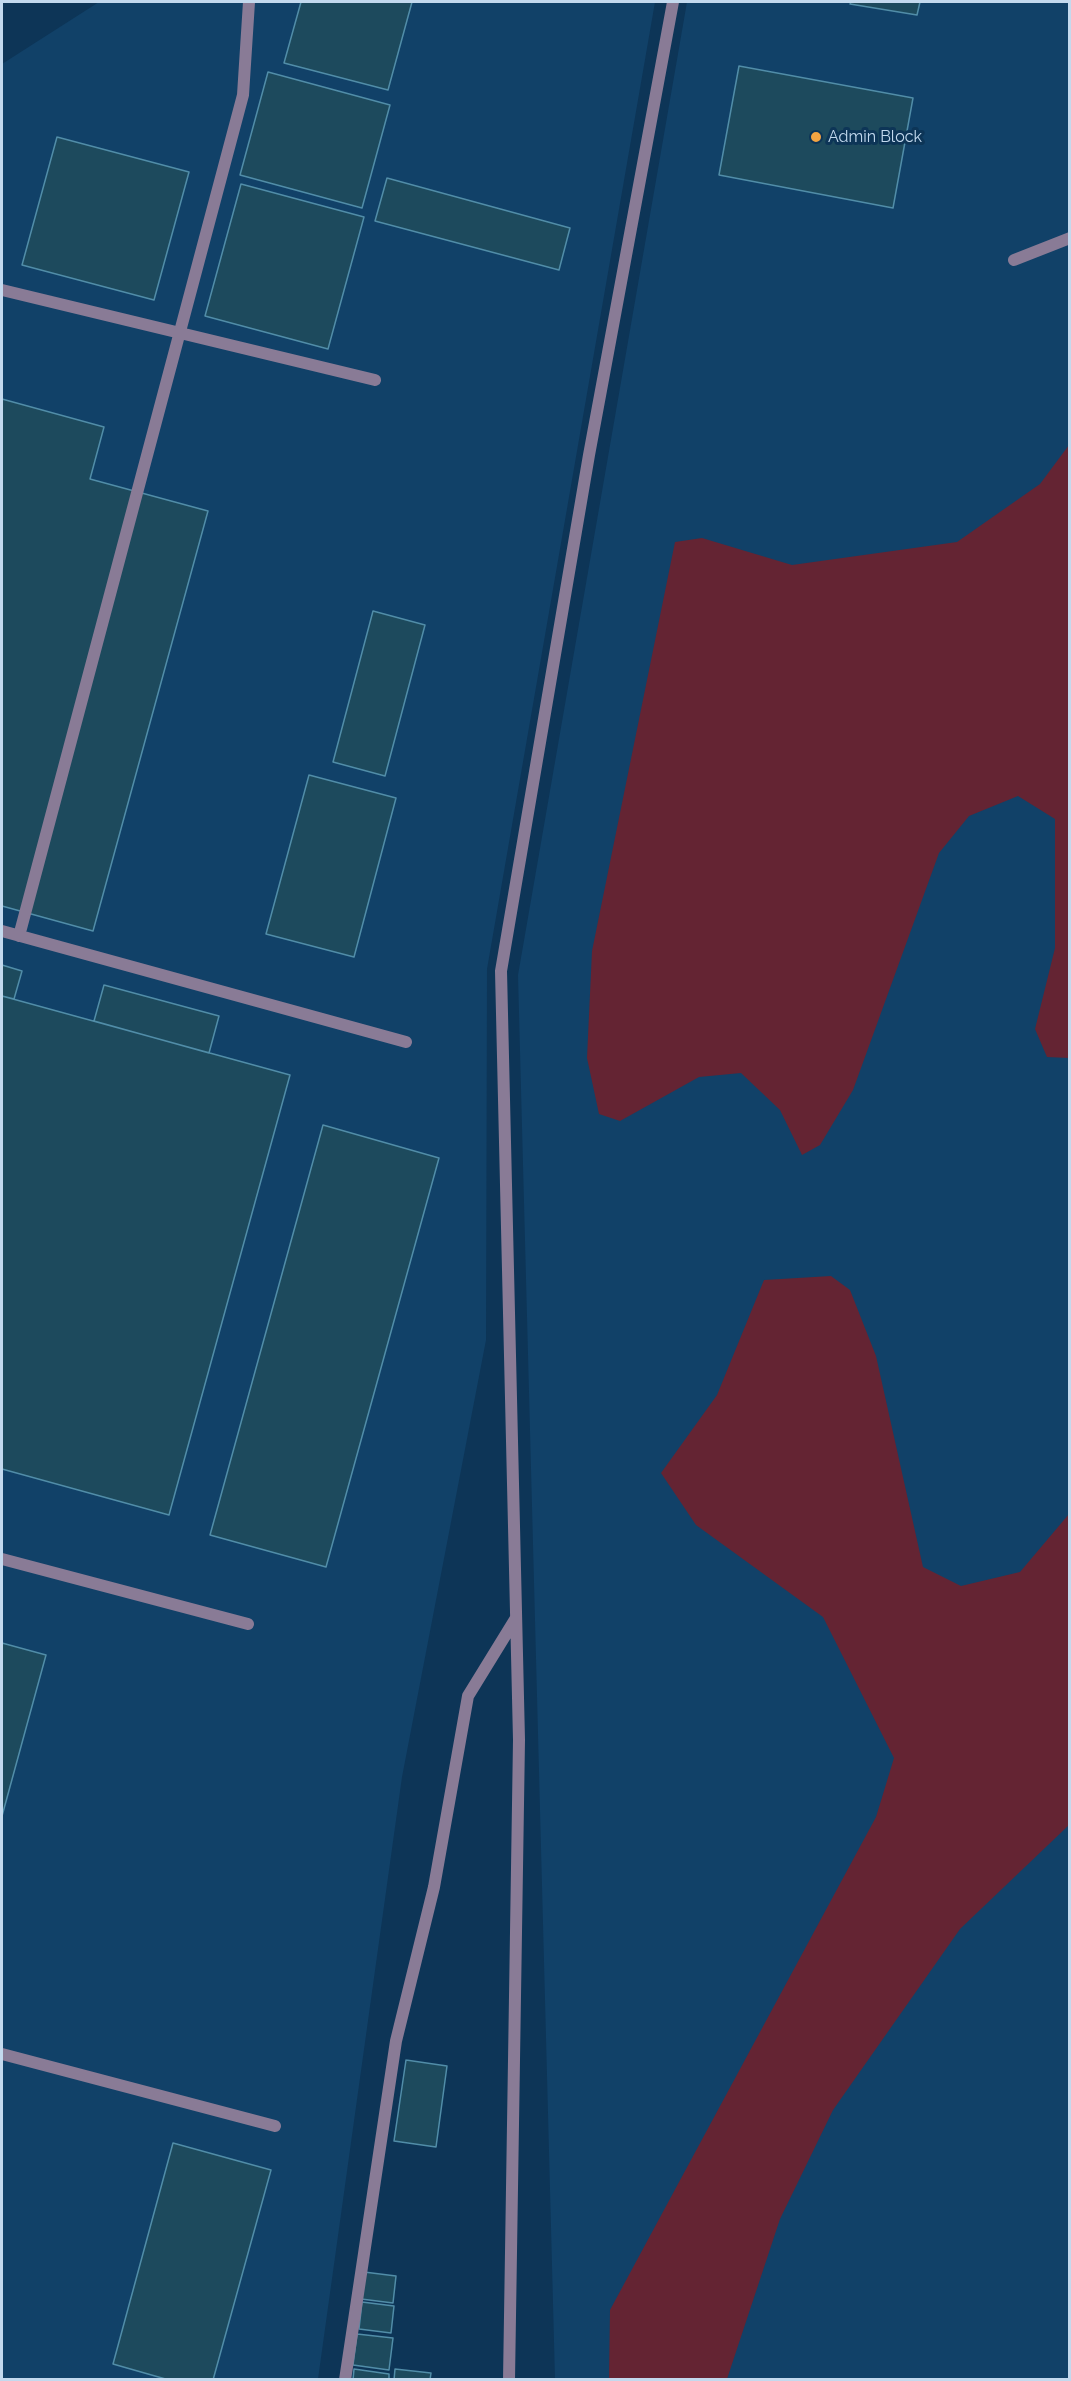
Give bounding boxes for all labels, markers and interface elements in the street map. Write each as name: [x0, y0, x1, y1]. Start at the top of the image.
place label: Admin Block: [828, 127, 922, 147]
marker: Admin Block: [809, 130, 823, 144]

